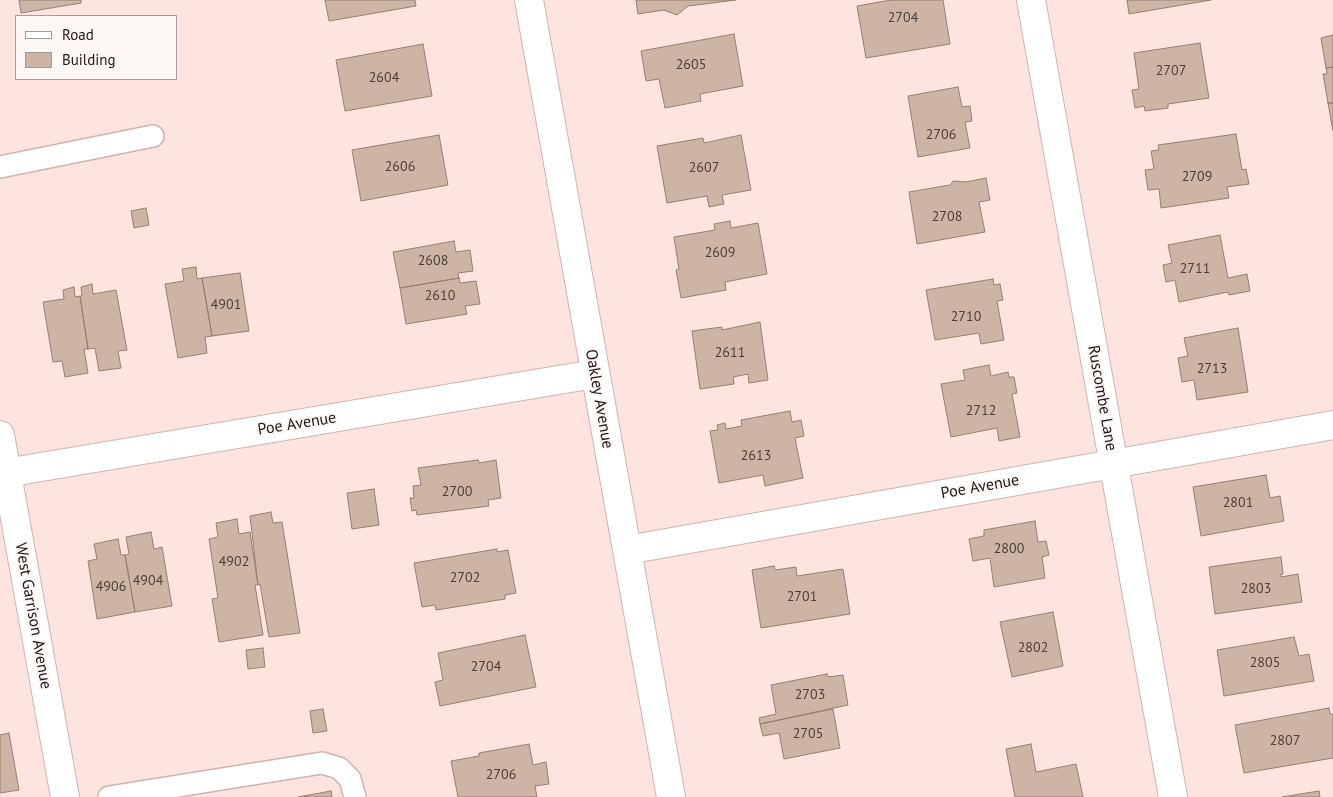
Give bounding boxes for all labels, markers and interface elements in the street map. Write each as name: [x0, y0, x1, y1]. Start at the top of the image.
house number: 2704: [888, 10, 918, 26]
legend: [15, 15, 178, 80]
text: Road: [62, 25, 94, 44]
text: Building: [62, 50, 116, 69]
house number: 2605: [676, 57, 706, 73]
house number: 2707: [1156, 63, 1186, 79]
house number: 2604: [369, 70, 399, 86]
house number: 2706: [926, 127, 956, 143]
house number: 2606: [385, 159, 415, 175]
house number: 2607: [689, 160, 719, 176]
house number: 2709: [1182, 169, 1212, 185]
house number: 2708: [932, 209, 962, 225]
house number: 2609: [705, 245, 735, 261]
house number: 2608: [418, 253, 448, 269]
house number: 2711: [1180, 261, 1210, 277]
house number: 2610: [425, 288, 455, 304]
house number: 4901: [211, 297, 241, 313]
house number: 2710: [951, 309, 981, 325]
street label: Ruscombe Lane: [1083, 344, 1121, 452]
house number: 2611: [715, 345, 745, 361]
street label: Oakley Avenue: [581, 348, 617, 450]
house number: 2713: [1197, 361, 1227, 377]
house number: 2712: [966, 403, 996, 419]
street label: Poe Avenue: [256, 408, 338, 440]
house number: 2613: [741, 448, 771, 464]
street label: Poe Avenue: [939, 471, 1021, 503]
house number: 2700: [442, 484, 472, 500]
house number: 2801: [1223, 495, 1253, 511]
street label: West Garrison Avenue: [11, 541, 55, 691]
house number: 2800: [994, 541, 1024, 557]
house number: 4902: [219, 554, 249, 570]
house number: 2702: [450, 570, 480, 586]
house number: 4904: [133, 573, 163, 589]
house number: 4906: [96, 579, 126, 595]
house number: 2803: [1241, 581, 1271, 597]
house number: 2701: [787, 589, 817, 605]
house number: 2802: [1018, 640, 1048, 656]
house number: 2805: [1250, 655, 1280, 671]
house number: 2704: [471, 659, 501, 675]
house number: 2703: [795, 687, 825, 703]
house number: 2705: [793, 726, 823, 742]
house number: 2807: [1270, 733, 1300, 749]
house number: 2706: [486, 767, 516, 783]

